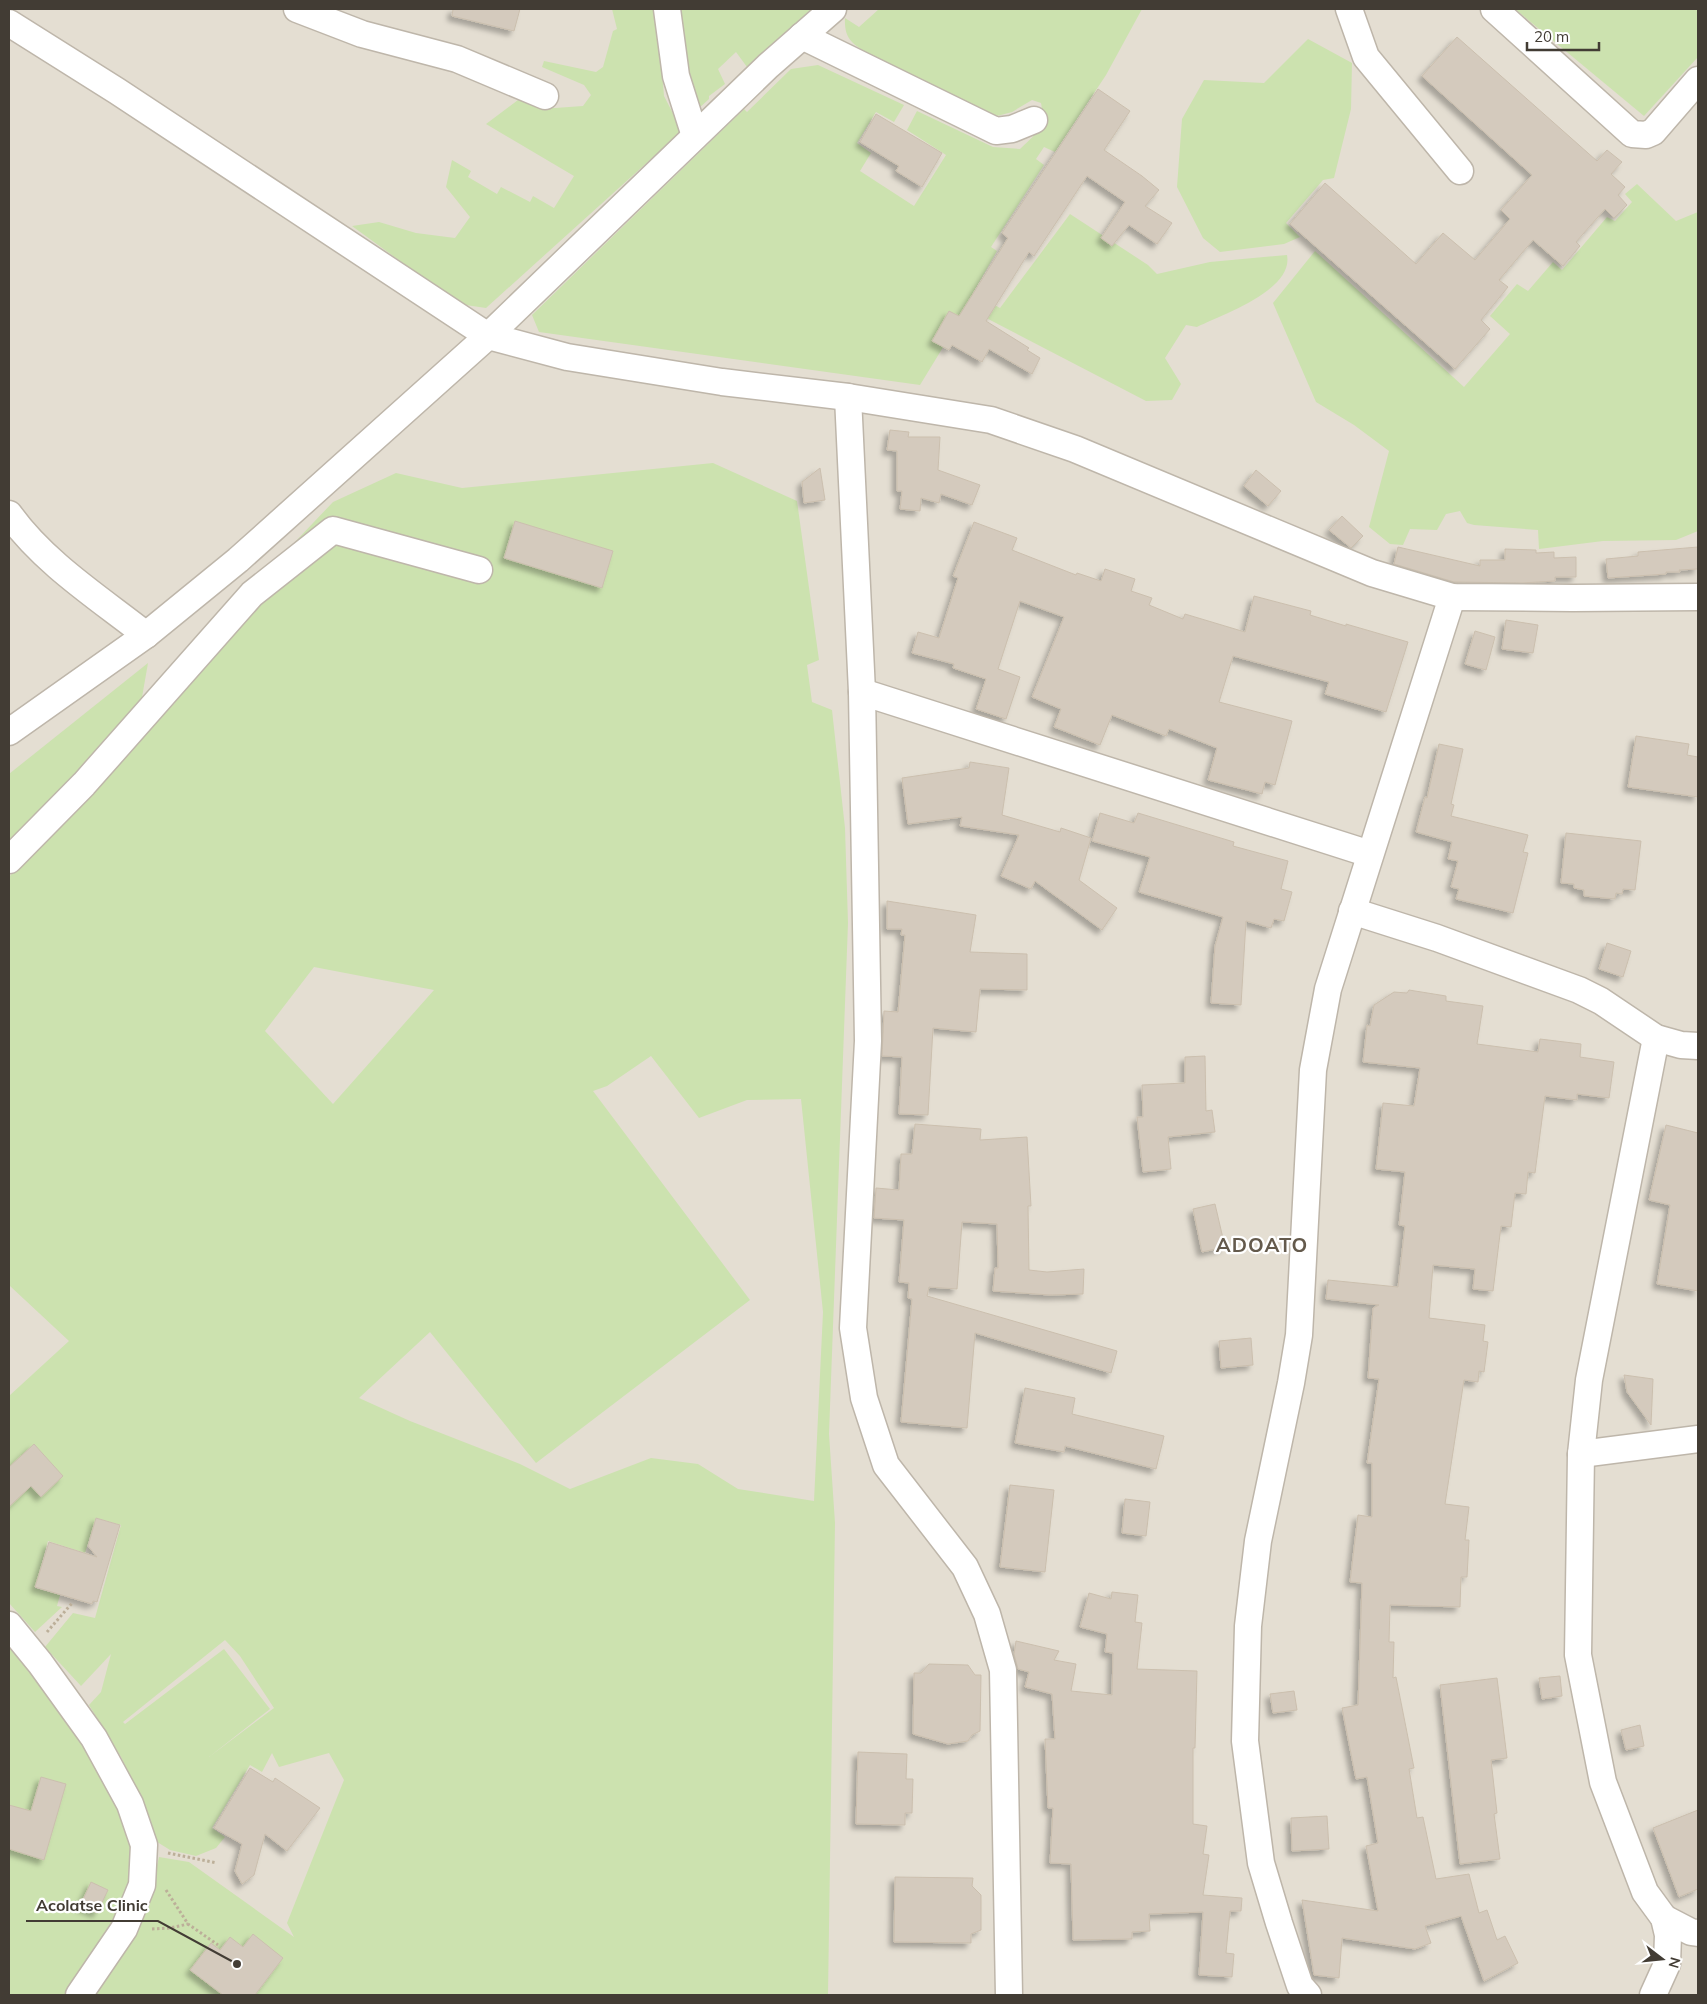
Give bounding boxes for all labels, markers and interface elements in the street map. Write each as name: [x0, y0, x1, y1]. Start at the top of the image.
scale bar: [1527, 20, 1600, 52]
text: 20 m: [1534, 27, 1569, 46]
district label: ADOATO: [1216, 1232, 1308, 1257]
callout: Acolatse Clinic: [26, 1890, 158, 1921]
text: Acolatse Clinic: [36, 1895, 148, 1915]
north arrow: [1637, 1934, 1687, 1984]
text: N: [1664, 1955, 1685, 1970]

